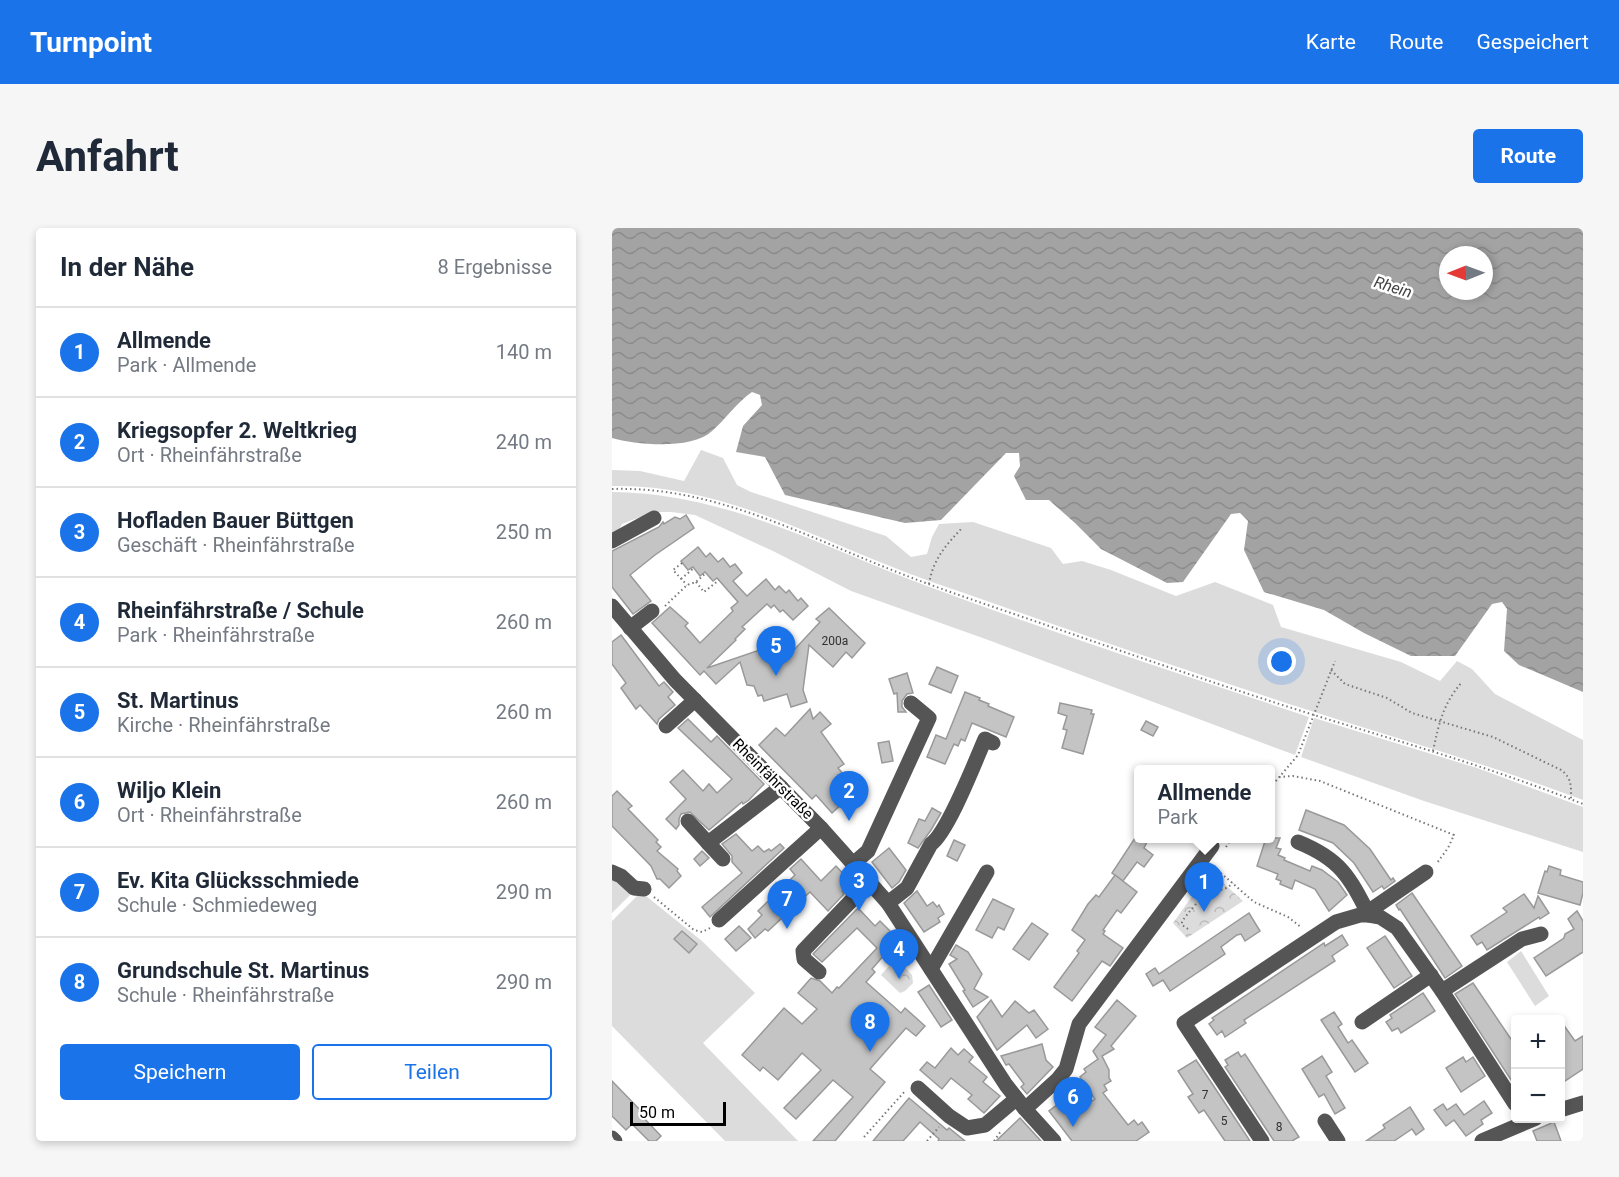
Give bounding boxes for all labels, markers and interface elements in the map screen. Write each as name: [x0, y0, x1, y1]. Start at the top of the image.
text: Turnpoint: [30, 26, 152, 59]
text: Karte: [1306, 30, 1356, 54]
text: Route: [1389, 30, 1443, 54]
text: Gespeichert: [1476, 30, 1589, 54]
button: Route: [1473, 129, 1583, 183]
text: Anfahrt: [36, 132, 179, 181]
north arrow: [1439, 246, 1493, 300]
text: In der Nähe: [60, 252, 194, 282]
text: 8 Ergebnisse: [438, 255, 552, 279]
water label: Rhein: [1372, 272, 1414, 302]
text: Allmende: [117, 328, 211, 353]
text: 1: [74, 340, 85, 364]
text: 140 m: [496, 340, 552, 364]
text: Park · Allmende: [117, 353, 256, 377]
text: Kriegsopfer 2. Weltkrieg: [117, 418, 357, 443]
text: 2: [74, 430, 85, 454]
text: 240 m: [496, 430, 552, 454]
text: Ort · Rheinfährstraße: [117, 443, 302, 467]
text: Hofladen Bauer Büttgen: [117, 508, 354, 533]
text: 3: [74, 520, 85, 544]
text: 250 m: [496, 520, 552, 544]
text: Geschäft · Rheinfährstraße: [117, 533, 355, 557]
text: Rheinfährstraße / Schule: [117, 598, 364, 623]
text: 4: [74, 610, 85, 634]
text: 260 m: [496, 610, 552, 634]
text: Park · Rheinfährstraße: [117, 623, 315, 647]
pin: 5: [756, 626, 796, 676]
house number: 200a: [822, 634, 848, 648]
your location: [1267, 647, 1296, 676]
text: St. Martinus: [117, 688, 239, 713]
text: 5: [74, 700, 85, 724]
text: 260 m: [496, 700, 552, 724]
text: Kirche · Rheinfährstraße: [117, 713, 330, 737]
street label: Rheinfährstraße: [729, 735, 817, 823]
popup: [1134, 765, 1275, 843]
pin: 2: [830, 772, 868, 821]
text: Wiljo Klein: [117, 778, 221, 803]
text: Allmende: [1158, 780, 1251, 805]
text: 6: [74, 790, 85, 814]
text: 260 m: [496, 790, 552, 814]
text: Ort · Rheinfährstraße: [117, 803, 302, 827]
text: Park: [1158, 805, 1198, 829]
pin: 3: [840, 862, 878, 911]
pin: 1: [1184, 862, 1224, 912]
text: Ev. Kita Glücksschmiede: [117, 868, 359, 893]
text: 7: [74, 880, 85, 904]
text: 290 m: [496, 880, 552, 904]
pin: 7: [768, 880, 807, 929]
text: Schule · Schmiedeweg: [117, 893, 317, 917]
pin: 4: [880, 930, 918, 979]
text: Grundschule St. Martinus: [117, 958, 369, 983]
text: 8: [74, 970, 85, 994]
text: 290 m: [496, 970, 552, 994]
text: Schule · Rheinfährstraße: [117, 983, 334, 1007]
pin: 8: [850, 1002, 890, 1052]
map controls: [1511, 1015, 1565, 1123]
button: +: [1511, 1015, 1565, 1069]
button: Speichern: [60, 1044, 300, 1100]
button: Teilen: [312, 1044, 552, 1100]
button: −: [1511, 1069, 1565, 1123]
pin: 6: [1054, 1078, 1092, 1127]
house number: 7: [1202, 1088, 1209, 1102]
scale bar: [630, 1099, 726, 1126]
text: 50 m: [639, 1103, 675, 1122]
house number: 5: [1221, 1114, 1228, 1128]
house number: 8: [1276, 1120, 1283, 1134]

